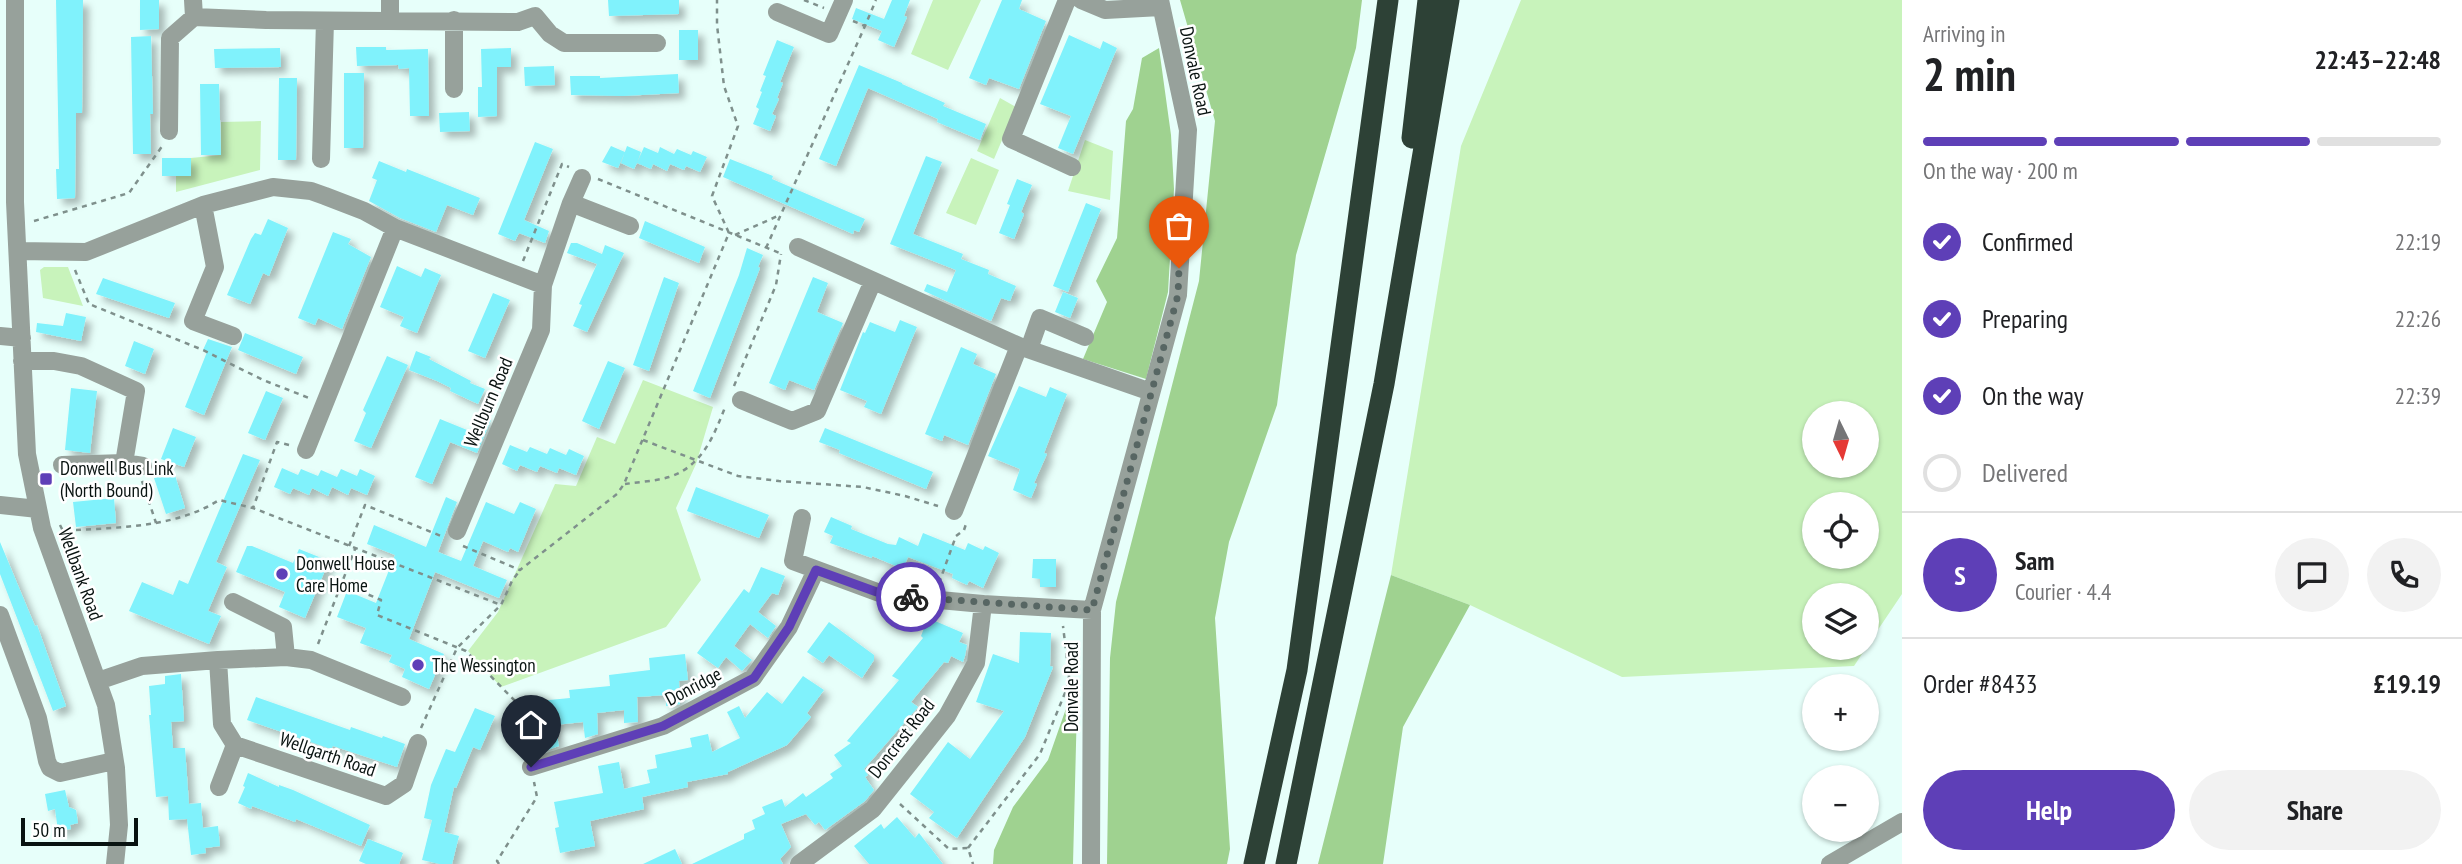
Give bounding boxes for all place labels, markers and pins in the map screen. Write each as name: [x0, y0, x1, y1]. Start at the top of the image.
pin: [1149, 196, 1209, 268]
place label: Donwell Bus Link (North Bound): [60, 456, 174, 502]
marker: Donwell Bus Link (North Bound): [38, 471, 54, 487]
place label: Donwell House Care Home: [296, 551, 395, 597]
marker: Donwell House Care Home: [274, 566, 290, 582]
place label: The Wessington: [432, 653, 536, 677]
marker: The Wessington: [410, 657, 426, 673]
pin: [501, 695, 561, 767]

